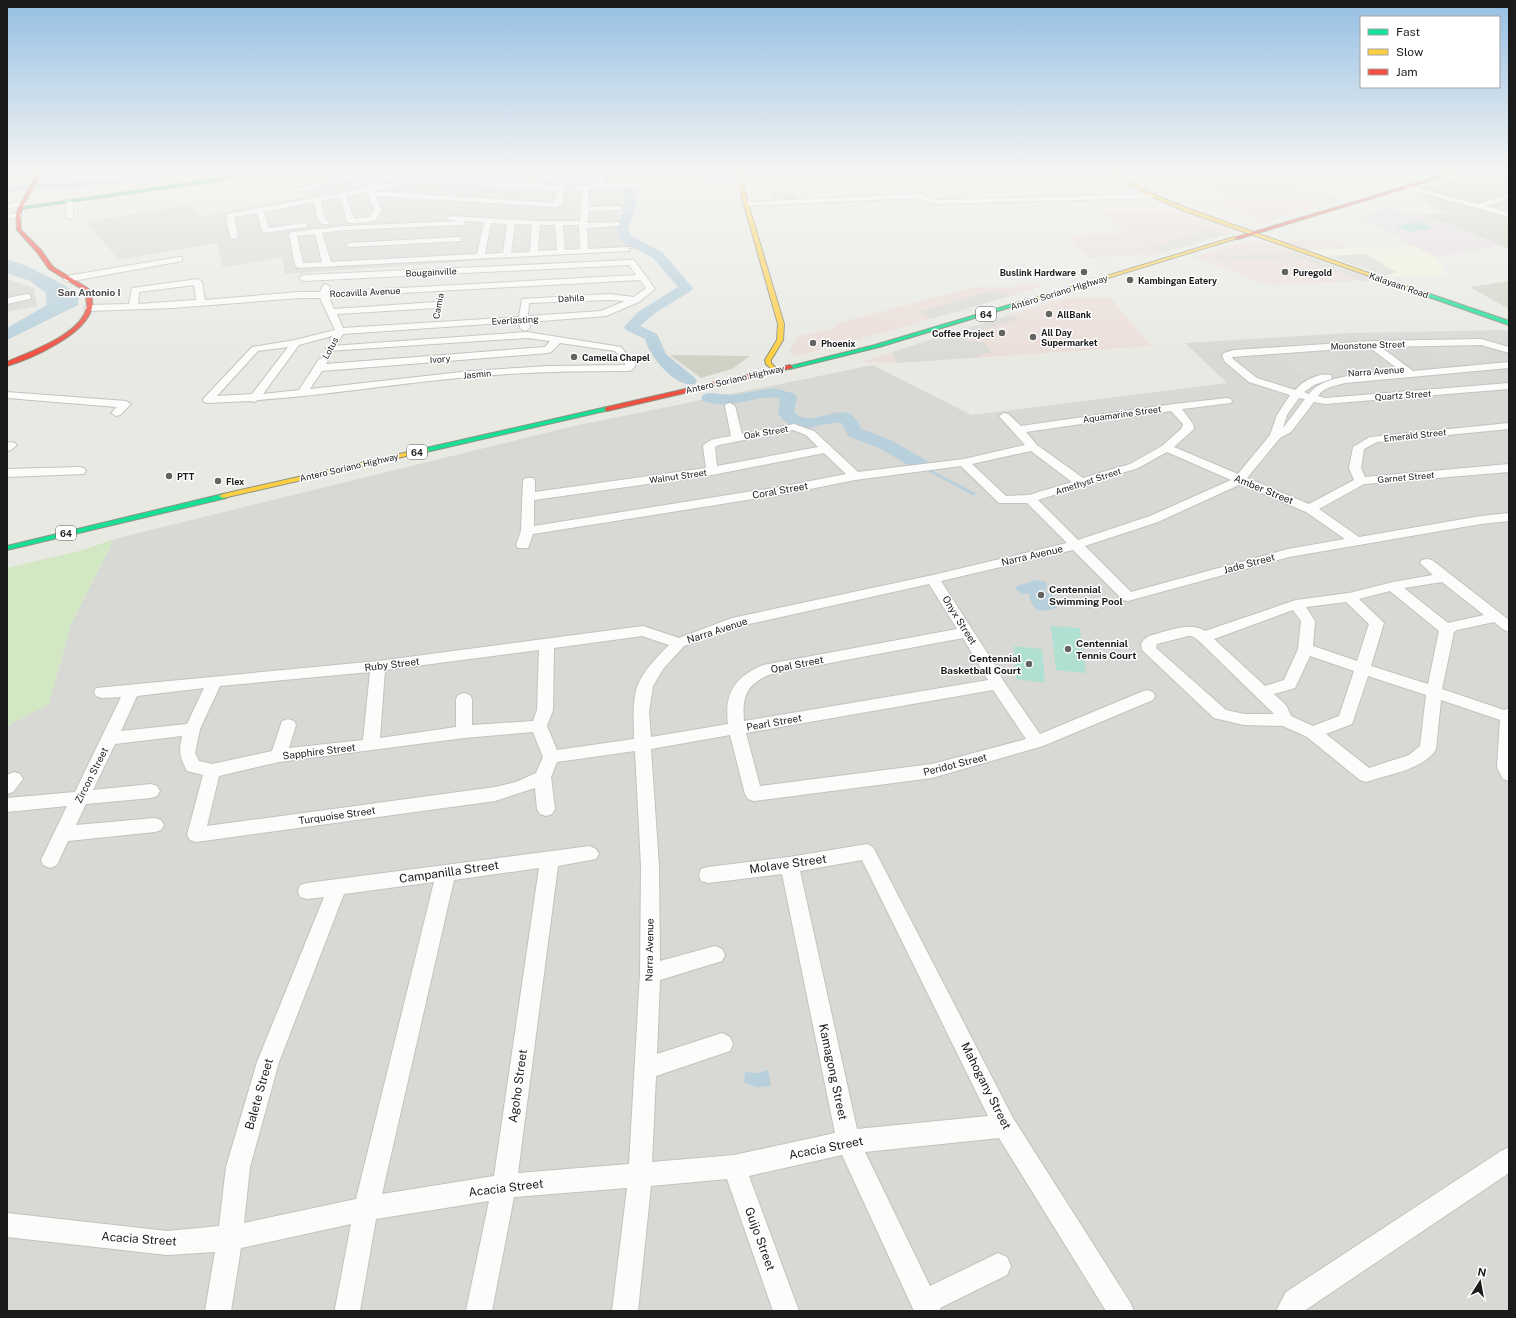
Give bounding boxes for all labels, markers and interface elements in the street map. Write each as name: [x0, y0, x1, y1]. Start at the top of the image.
legend: [1360, 16, 1500, 88]
text: Fast: [1396, 25, 1421, 39]
text: Slow: [1396, 45, 1424, 59]
text: Jam: [1396, 65, 1418, 79]
street label: Bougainville: [405, 265, 457, 279]
place label: Buslink Hardware: [1000, 267, 1076, 278]
marker: Buslink Hardware: [1079, 267, 1089, 277]
marker: Puregold: [1280, 267, 1290, 277]
place label: Puregold: [1293, 267, 1332, 278]
street label: Kalayaan Road: [1368, 270, 1430, 300]
street label: Antero Soriano Highway: [1009, 272, 1109, 312]
marker: Kambingan Eatery: [1125, 275, 1135, 285]
place label: Kambingan Eatery: [1138, 275, 1217, 286]
street label: Rocavilla Avenue: [329, 285, 401, 299]
district label: San Antonio I: [57, 286, 121, 298]
street label: Camia: [430, 292, 446, 320]
street label: Dahila: [558, 292, 584, 304]
road number: 64: [976, 307, 996, 321]
marker: AllBank: [1044, 309, 1054, 319]
place label: AllBank: [1057, 309, 1092, 320]
street label: Everlasting: [491, 313, 539, 327]
place label: All Day Supermarket: [1041, 327, 1098, 348]
place label: Coffee Project: [932, 328, 994, 339]
marker: Coffee Project: [997, 328, 1007, 338]
marker: All Day Supermarket: [1028, 332, 1038, 342]
street label: Lotus: [320, 335, 341, 361]
marker: Phoenix: [808, 338, 818, 348]
place label: Phoenix: [821, 338, 856, 349]
street label: Moonstone Street: [1330, 338, 1406, 352]
marker: Camella Chapel: [569, 352, 579, 362]
place label: Camella Chapel: [582, 352, 650, 363]
street label: Ivory: [429, 353, 451, 365]
street label: Antero Soriano Highway: [685, 362, 786, 396]
street label: Narra Avenue: [1347, 364, 1405, 378]
street label: Jasmin: [462, 367, 492, 381]
street label: Quartz Street: [1374, 388, 1432, 402]
street label: Aquamarine Street: [1082, 403, 1162, 425]
street label: Oak Street: [743, 423, 790, 441]
street label: Emerald Street: [1383, 426, 1447, 444]
road number: 64: [407, 445, 427, 459]
street label: Antero Soriano Highway: [299, 450, 400, 484]
street label: Amethyst Street: [1054, 465, 1123, 497]
street label: Walnut Street: [648, 466, 708, 485]
street label: Garnet Street: [1377, 469, 1435, 485]
marker: PTT: [164, 471, 174, 481]
place label: PTT: [177, 471, 195, 482]
street label: Amber Street: [1233, 472, 1296, 506]
marker: Flex: [213, 476, 223, 486]
place label: Flex: [226, 476, 245, 487]
street label: Coral Street: [751, 479, 809, 501]
road number: 64: [56, 526, 76, 540]
street label: Narra Avenue: [1000, 542, 1064, 568]
street label: Jade Street: [1222, 550, 1276, 576]
place label: Centennial Swimming Pool: [1049, 583, 1123, 607]
marker: Centennial Swimming Pool: [1036, 590, 1046, 600]
street label: Onyx Street: [940, 593, 980, 647]
street label: Narra Avenue: [685, 614, 749, 645]
place label: Centennial Tennis Court: [1076, 637, 1136, 661]
marker: Centennial Tennis Court: [1063, 644, 1073, 654]
place label: Centennial Basketball Court: [940, 652, 1021, 676]
street label: Opal Street: [770, 653, 824, 675]
street label: Ruby Street: [364, 655, 420, 673]
marker: Centennial Basketball Court: [1024, 659, 1034, 669]
street label: Pearl Street: [745, 711, 803, 733]
street label: Sapphire Street: [282, 741, 356, 761]
street label: Zircon Street: [72, 745, 110, 805]
street label: Peridot Street: [922, 750, 988, 778]
street label: Turquoise Street: [298, 804, 376, 826]
street label: Molave Street: [748, 852, 828, 876]
street label: Campanilla Street: [398, 858, 500, 886]
street label: Narra Avenue: [642, 918, 656, 982]
street label: Kamagong Street: [816, 1023, 850, 1122]
street label: Mahogany Street: [958, 1040, 1014, 1132]
street label: Agoho Street: [506, 1048, 530, 1124]
street label: Balete Street: [242, 1056, 276, 1131]
street label: Acacia Street: [788, 1134, 865, 1162]
street label: Acacia Street: [468, 1176, 545, 1200]
street label: Guijo Street: [742, 1205, 778, 1273]
street label: Acacia Street: [101, 1229, 177, 1249]
north arrow: [1460, 1262, 1500, 1302]
text: N: [1477, 1265, 1487, 1279]

